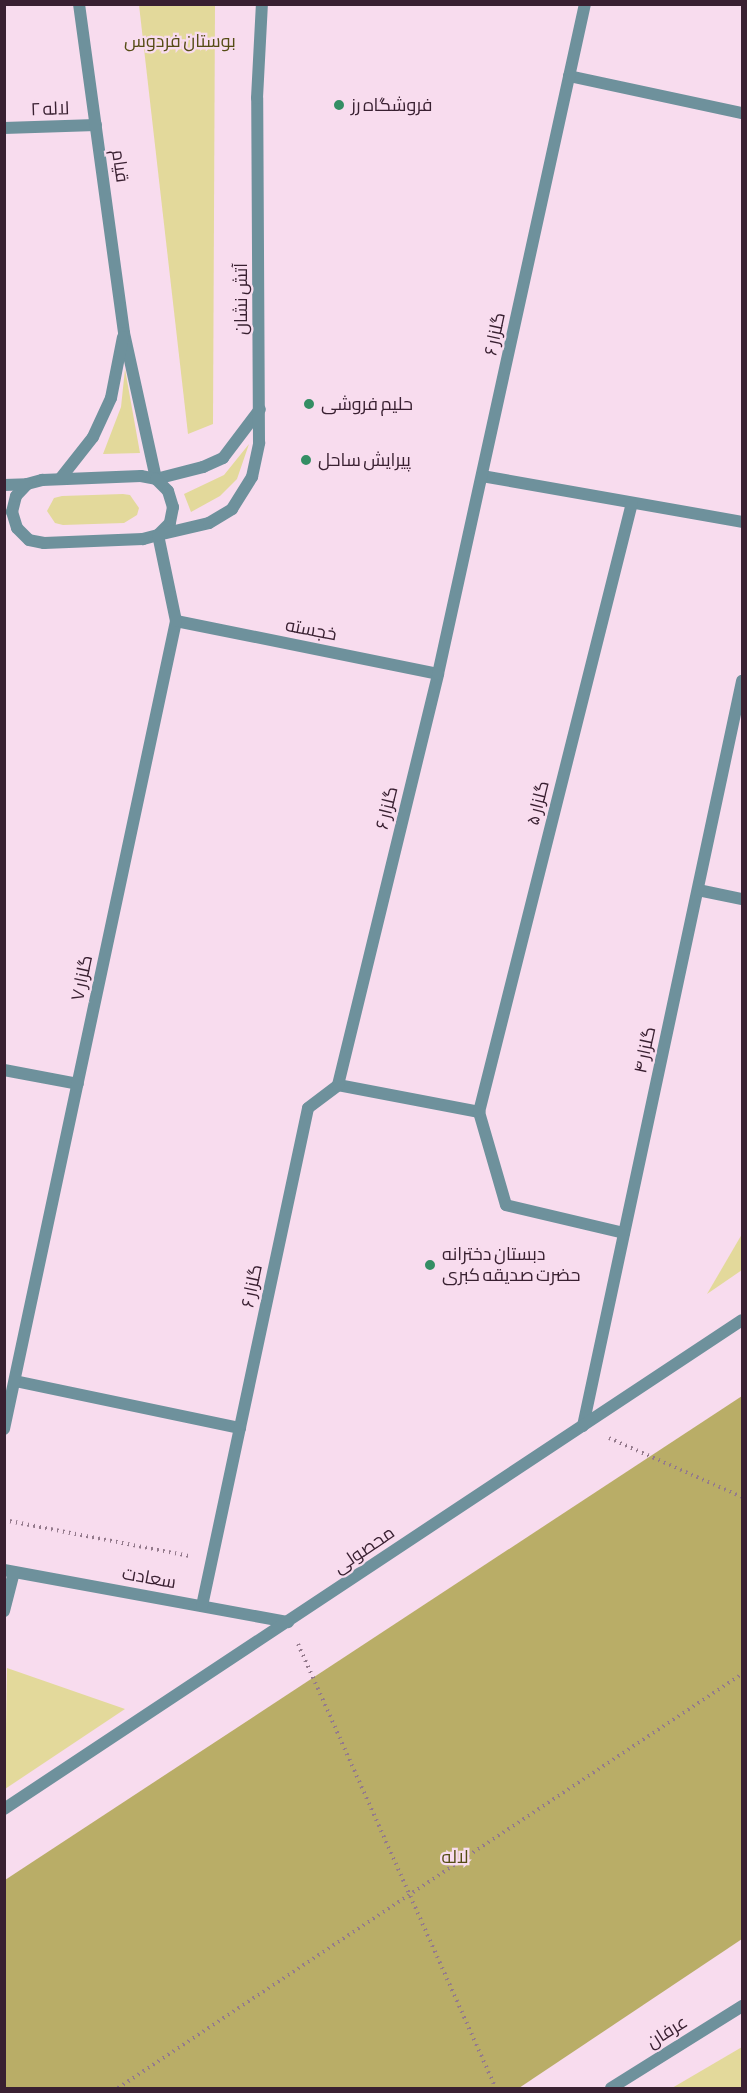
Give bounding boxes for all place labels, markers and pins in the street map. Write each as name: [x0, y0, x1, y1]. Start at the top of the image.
place label: فروشگاه رز: [351, 94, 433, 116]
marker: فروشگاه رز: [332, 98, 346, 112]
place label: حلیم فروشی: [321, 393, 413, 415]
marker: حلیم فروشی: [302, 397, 316, 411]
place label: پیرایش ساحل: [318, 449, 411, 471]
marker: پیرایش ساحل: [299, 453, 313, 467]
place label: دبستان دخترانه حضرت صدیقه کبری: [442, 1244, 580, 1286]
marker: دبستان دخترانه حضرت صدیقه کبری: [423, 1258, 437, 1272]

